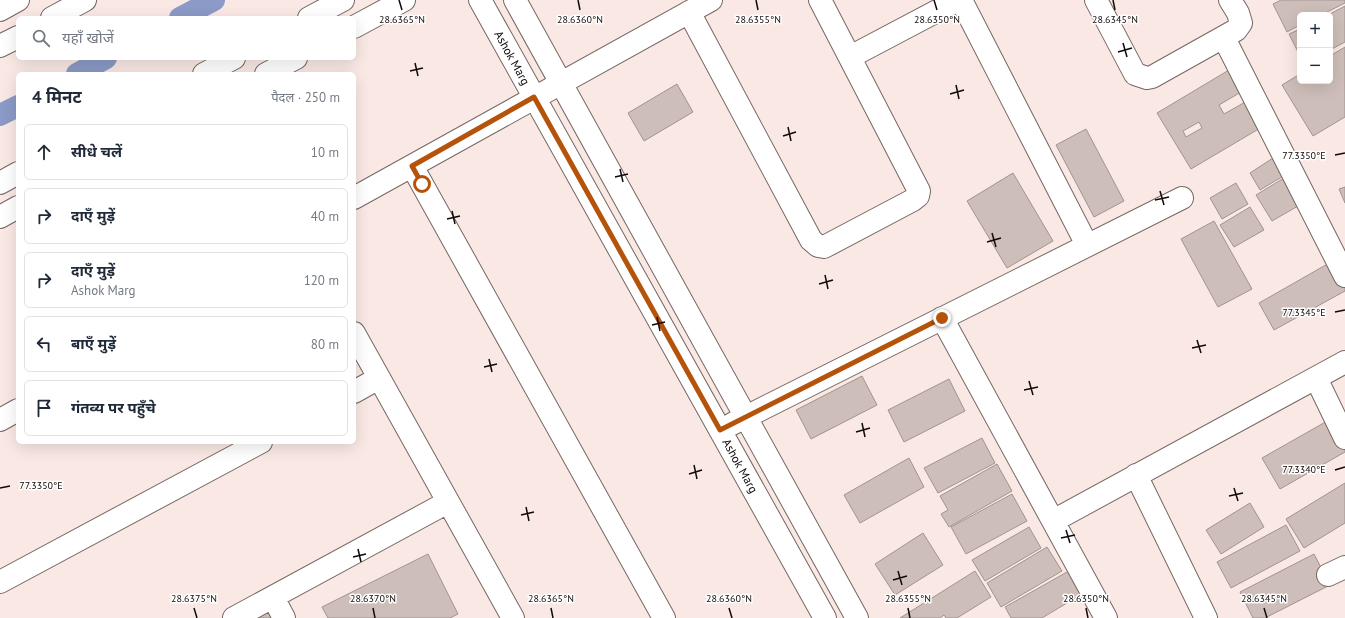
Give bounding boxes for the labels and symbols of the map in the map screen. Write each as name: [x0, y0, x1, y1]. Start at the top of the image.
text: 28.6365°N: [379, 13, 425, 26]
text: 28.6360°N: [557, 13, 603, 26]
text: 28.6355°N: [735, 13, 781, 26]
text: 28.6350°N: [914, 13, 960, 26]
text: 28.6345°N: [1092, 13, 1138, 26]
street label: Ashok Marg: [491, 28, 533, 87]
text: 77.3350°E: [1282, 149, 1326, 162]
route start: [413, 175, 431, 193]
text: 77.3345°E: [1282, 306, 1326, 319]
route end: [933, 309, 951, 327]
street label: Ashok Marg: [719, 436, 761, 495]
text: 77.3340°E: [1282, 463, 1326, 476]
text: 77.3350°E: [19, 479, 63, 492]
text: 28.6375°N: [171, 592, 217, 605]
text: 28.6370°N: [350, 592, 396, 605]
text: 28.6365°N: [528, 592, 574, 605]
text: 28.6360°N: [706, 592, 752, 605]
text: 28.6355°N: [885, 592, 931, 605]
text: 28.6350°N: [1063, 592, 1109, 605]
text: 28.6345°N: [1241, 592, 1287, 605]

